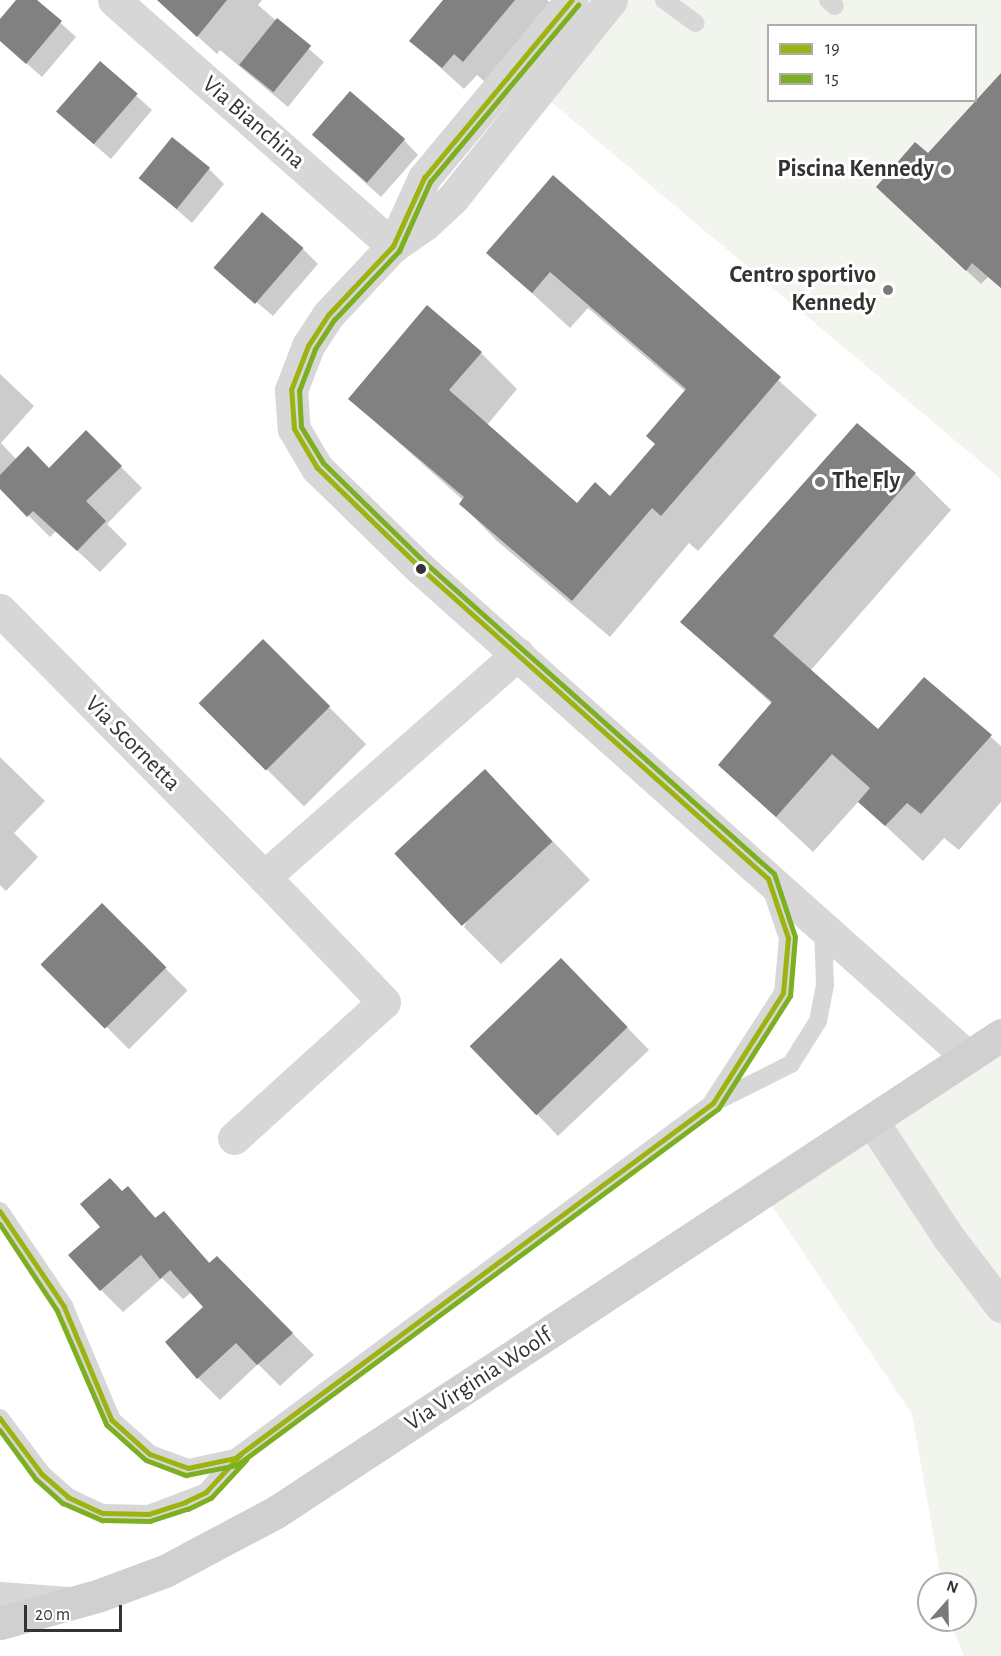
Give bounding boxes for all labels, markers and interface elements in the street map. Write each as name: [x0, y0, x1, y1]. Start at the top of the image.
legend: [767, 24, 977, 102]
text: 19: [825, 40, 840, 58]
street label: Via Bianchina: [196, 70, 310, 176]
text: 15: [825, 70, 839, 88]
place label: Piscina Kennedy: [777, 156, 934, 184]
marker: Piscina Kennedy: [939, 163, 953, 177]
place label: Centro sportivo Kennedy: [730, 262, 876, 318]
marker: Centro sportivo Kennedy: [881, 283, 895, 297]
place label: The Fly: [832, 468, 900, 496]
marker: The Fly: [813, 475, 827, 489]
unlabelled marker: [415, 563, 427, 575]
street label: Via Scornetta: [78, 690, 186, 798]
street label: Via Virginia Woolf: [400, 1322, 558, 1438]
north arrow: [917, 1572, 977, 1632]
text: N: [945, 1578, 960, 1596]
scale bar: [27, 1593, 124, 1631]
text: 20 m: [35, 1606, 70, 1624]

